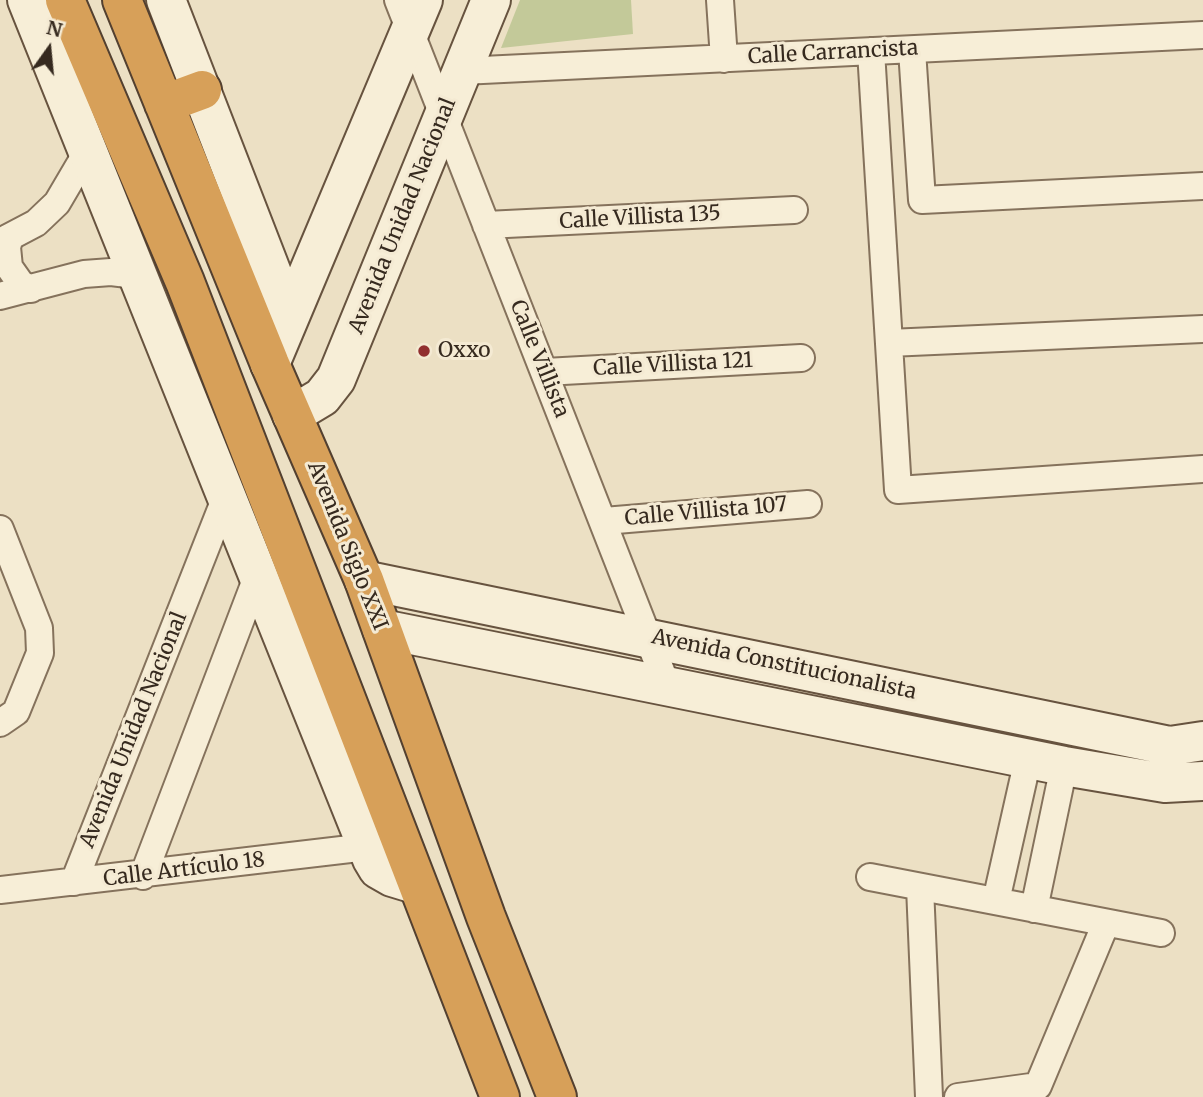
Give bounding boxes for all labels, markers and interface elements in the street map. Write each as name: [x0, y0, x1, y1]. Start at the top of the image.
north arrow: [14, 14, 84, 84]
text: N: [44, 15, 65, 42]
street label: Calle Carrancista: [747, 36, 919, 70]
street label: Avenida Unidad Nacional: [344, 94, 462, 338]
street label: Calle Villista 135: [559, 201, 721, 235]
street label: Calle Villista: [504, 297, 574, 421]
place label: Oxxo: [438, 338, 491, 364]
marker: Oxxo: [416, 343, 432, 359]
street label: Calle Villista 121: [592, 348, 754, 382]
street label: Avenida Siglo XXI: [302, 458, 392, 634]
street label: Calle Villista 107: [624, 492, 788, 532]
street label: Avenida Unidad Nacional: [75, 608, 193, 852]
street label: Avenida Constitucionalista: [649, 625, 919, 705]
street label: Calle Artículo 18: [102, 848, 266, 892]

